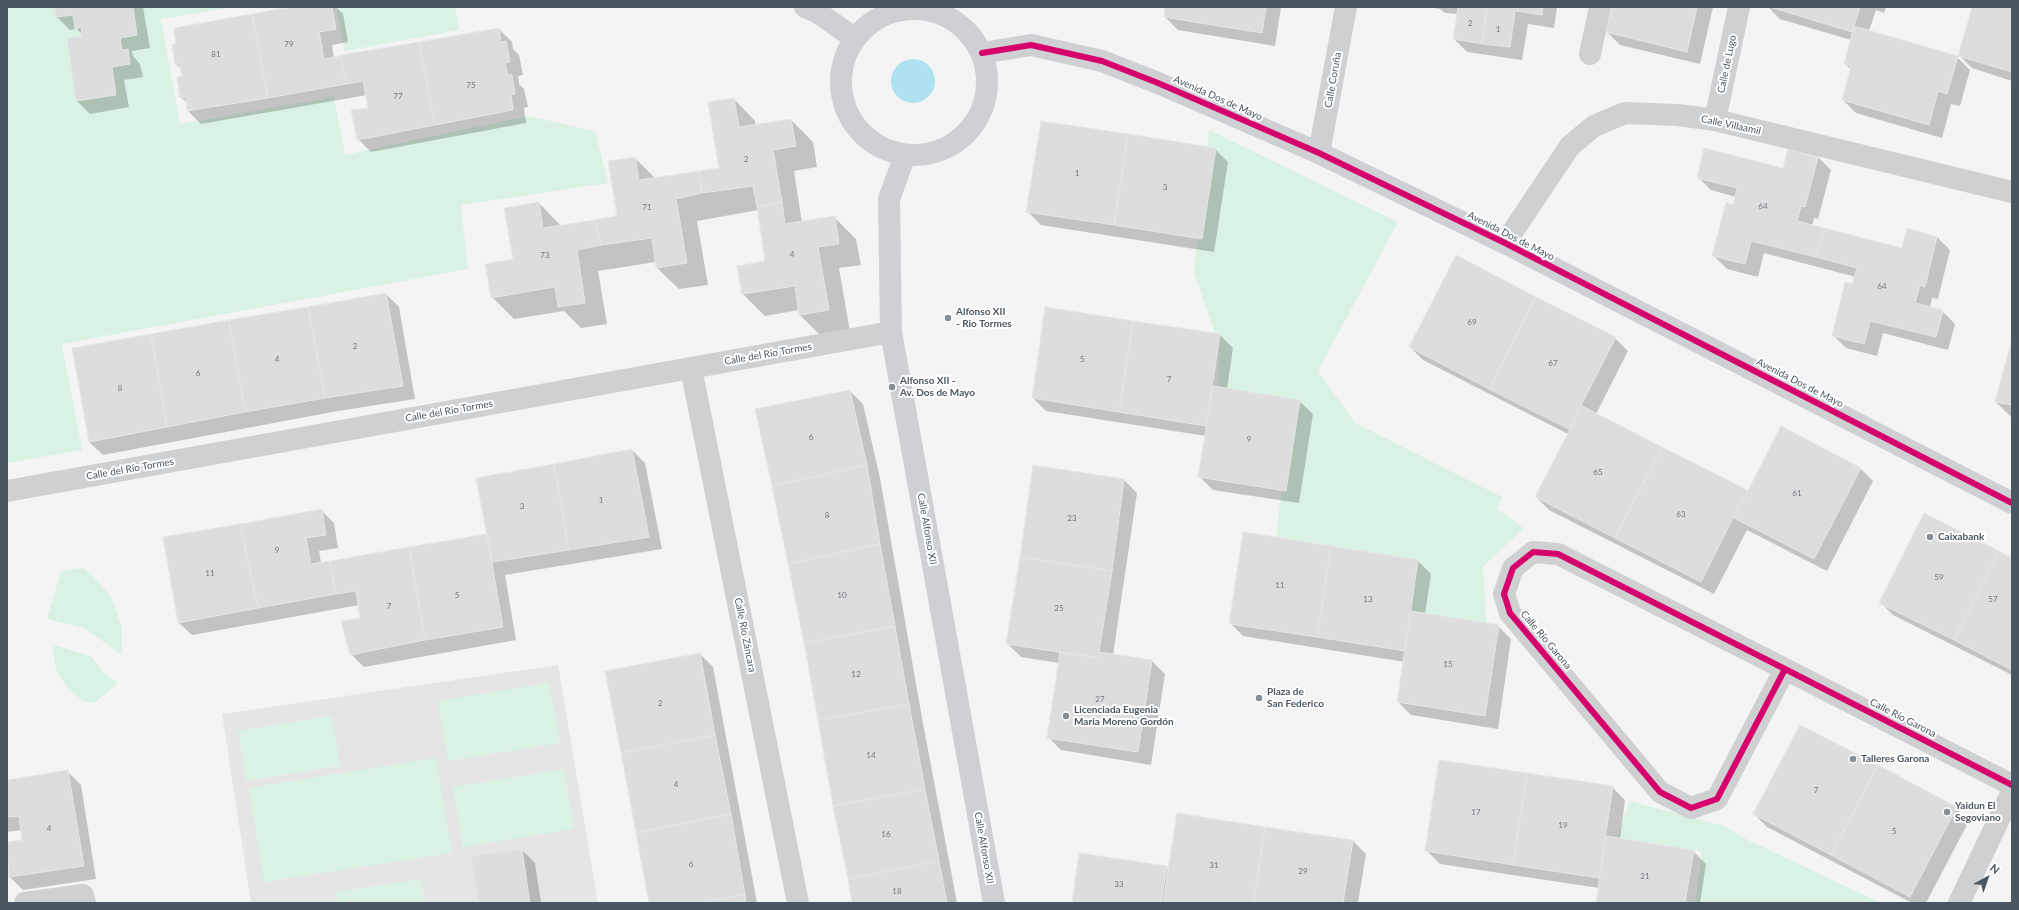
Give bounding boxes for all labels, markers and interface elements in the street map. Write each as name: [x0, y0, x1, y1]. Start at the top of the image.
house number: 2: [1468, 18, 1472, 28]
house number: 1: [1496, 24, 1500, 34]
street label: Calle de Lugo: [1715, 34, 1739, 94]
house number: 79: [284, 39, 294, 49]
house number: 81: [211, 49, 221, 59]
street label: Calle Coruña: [1322, 51, 1344, 109]
street label: Avenida Dos de Mayo: [1172, 73, 1264, 123]
house number: 75: [466, 80, 476, 90]
house number: 77: [393, 91, 403, 101]
street label: Calle Villaamil: [1700, 113, 1762, 137]
house number: 2: [744, 154, 748, 164]
house number: 1: [1075, 168, 1079, 178]
house number: 3: [1163, 182, 1167, 192]
house number: 64: [1758, 201, 1768, 211]
house number: 71: [642, 202, 652, 212]
street label: Avenida Dos de Mayo: [1466, 209, 1556, 263]
house number: 4: [790, 249, 794, 259]
house number: 73: [540, 250, 550, 260]
house number: 64: [1877, 281, 1887, 291]
place label: Alfonso XII - Rio Tormes: [956, 306, 1012, 330]
marker: Alfonso XII - Rio Tormes: [943, 313, 953, 323]
house number: 69: [1467, 317, 1477, 327]
street label: Calle del Río Tormes: [723, 340, 813, 368]
house number: 2: [353, 341, 357, 351]
house number: 4: [275, 354, 279, 364]
house number: 5: [1080, 354, 1084, 364]
street label: Avenida Dos de Mayo: [1755, 356, 1845, 410]
house number: 67: [1548, 358, 1558, 368]
house number: 6: [196, 368, 200, 378]
house number: 7: [1167, 374, 1171, 384]
place label: Alfonso XII - Av. Dos de Mayo: [900, 375, 975, 398]
marker: Alfonso XII - Av. Dos de Mayo: [887, 382, 897, 392]
house number: 8: [118, 383, 122, 393]
street label: Calle del Río Tormes: [404, 397, 494, 425]
house number: 6: [809, 432, 813, 442]
house number: 9: [1247, 434, 1251, 444]
street label: Calle del Río Tormes: [85, 455, 175, 483]
house number: 65: [1593, 467, 1603, 477]
house number: 61: [1792, 488, 1802, 498]
street label: Calle Alfonso XII: [915, 492, 939, 566]
house number: 1: [599, 495, 603, 505]
house number: 3: [520, 501, 524, 511]
house number: 63: [1676, 509, 1686, 519]
house number: 8: [825, 510, 829, 520]
house number: 23: [1067, 513, 1077, 523]
place label: Caixabank: [1938, 531, 1984, 543]
marker: Caixabank: [1925, 532, 1935, 542]
house number: 9: [275, 545, 279, 555]
house number: 11: [205, 568, 215, 578]
house number: 59: [1934, 572, 1944, 582]
house number: 11: [1275, 580, 1285, 590]
house number: 5: [455, 590, 459, 600]
house number: 10: [837, 590, 847, 600]
house number: 13: [1363, 594, 1373, 604]
house number: 57: [1988, 594, 1998, 604]
street label: Calle Río Záncara: [732, 597, 758, 673]
house number: 7: [387, 601, 391, 611]
house number: 25: [1054, 603, 1064, 613]
street label: Calle Río Garona: [1518, 608, 1574, 672]
house number: 15: [1443, 659, 1453, 669]
house number: 12: [851, 669, 861, 679]
place label: Plaza de San Federico: [1267, 686, 1324, 710]
marker: Plaza de San Federico: [1254, 693, 1264, 703]
house number: 27: [1095, 694, 1105, 704]
street label: Calle Río Garona: [1868, 696, 1938, 740]
house number: 2: [658, 698, 662, 708]
place label: Licenciada Eugenia Maria Moreno Gordón: [1074, 704, 1174, 728]
marker: Licenciada Eugenia Maria Moreno Gordón: [1061, 711, 1071, 721]
house number: 14: [866, 750, 876, 760]
place label: Talleres Garona: [1861, 753, 1929, 765]
marker: Talleres Garona: [1848, 754, 1858, 764]
house number: 4: [674, 779, 678, 789]
house number: 7: [1814, 785, 1818, 795]
place label: Yaidun El Segoviano: [1955, 800, 2001, 824]
house number: 17: [1471, 807, 1481, 817]
marker: Yaidun El Segoviano: [1942, 807, 1952, 817]
street label: Calle Alfonso XII: [972, 811, 996, 885]
house number: 19: [1558, 820, 1568, 830]
house number: 4: [47, 823, 51, 833]
house number: 5: [1892, 826, 1896, 836]
house number: 16: [881, 829, 891, 839]
north arrow: [1967, 858, 2007, 898]
house number: 6: [689, 859, 693, 869]
house number: 31: [1209, 860, 1219, 870]
text: N: [1988, 861, 2002, 876]
house number: 29: [1298, 866, 1308, 876]
house number: 21: [1640, 871, 1650, 881]
house number: 33: [1114, 879, 1124, 889]
house number: 18: [892, 886, 902, 896]

